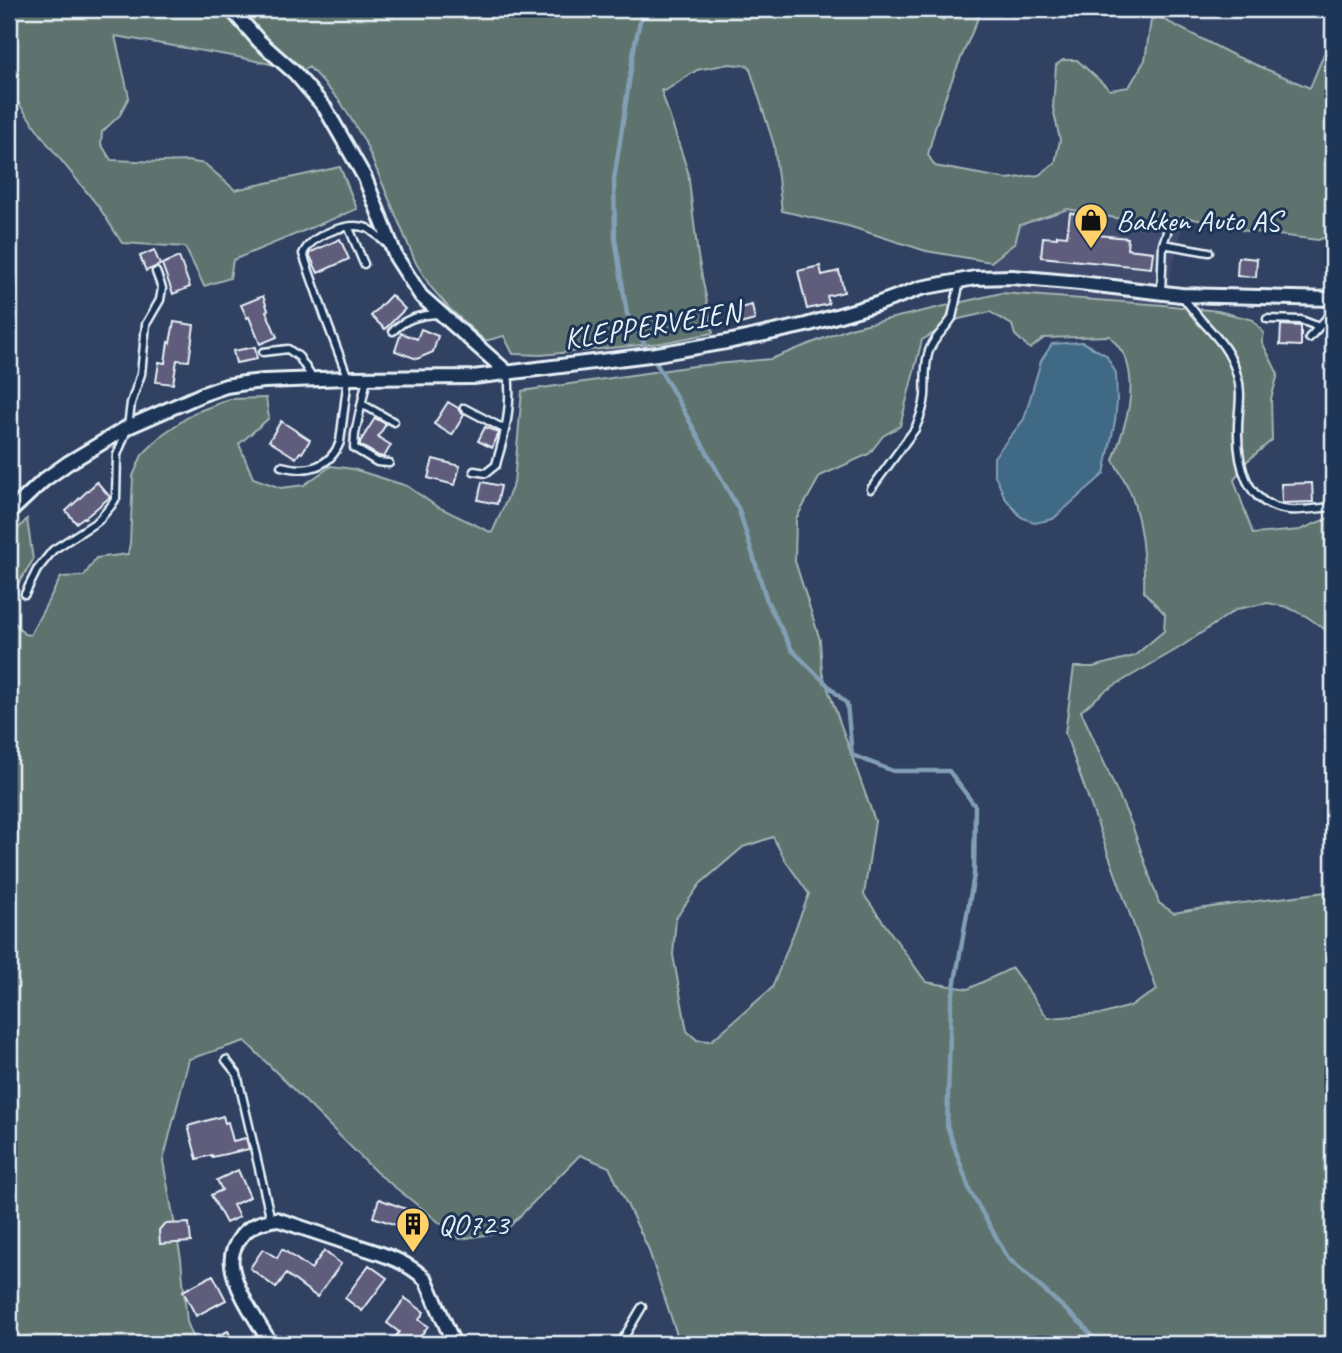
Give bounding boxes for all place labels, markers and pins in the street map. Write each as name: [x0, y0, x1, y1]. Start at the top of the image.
shop icon: Bakken Auto AS: [1072, 201, 1110, 250]
place label: Bakken Auto AS: [1116, 201, 1286, 239]
building icon: QO723: [394, 1205, 432, 1254]
place label: QO723: [438, 1205, 511, 1243]

